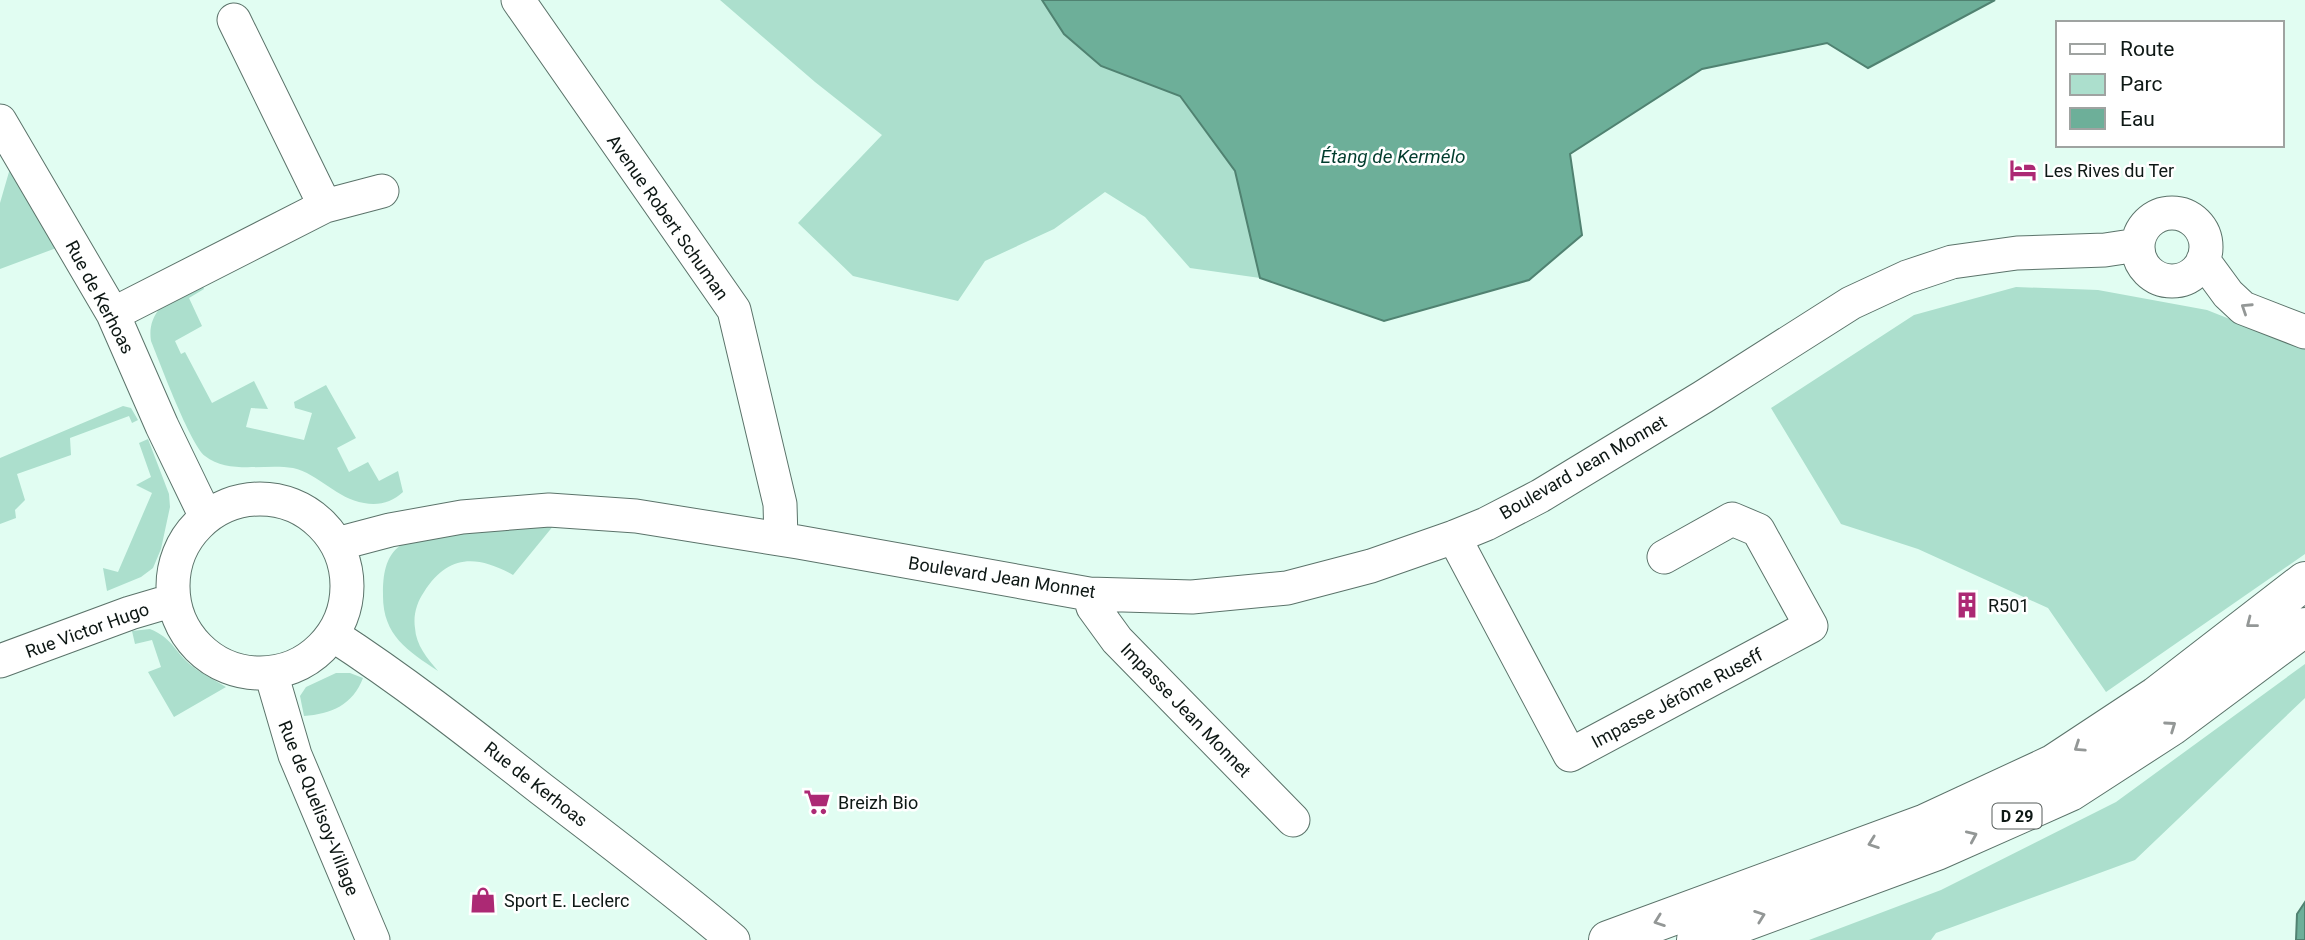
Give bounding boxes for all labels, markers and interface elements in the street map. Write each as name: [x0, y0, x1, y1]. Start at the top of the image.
legend: [2056, 21, 2284, 147]
text: Route: [2120, 37, 2175, 61]
text: Parc: [2120, 72, 2162, 96]
text: Eau: [2120, 107, 2155, 131]
street label: Avenue Robert Schuman: [603, 130, 733, 304]
water label: Étang de Kermélo: [1321, 145, 1465, 168]
hotel icon: Les Rives du Ter: [2008, 155, 2038, 185]
place label: Les Rives du Ter: [2044, 160, 2174, 181]
street label: Rue de Kerhoas: [61, 237, 139, 357]
one-way arrow: [2241, 303, 2254, 316]
street label: Boulevard Jean Monnet: [1496, 411, 1670, 523]
street label: Boulevard Jean Monnet: [907, 552, 1097, 602]
building icon: R501: [1952, 590, 1982, 620]
place label: R501: [1988, 595, 2029, 616]
street label: Rue Victor Hugo: [22, 598, 152, 662]
one-way arrow: [2246, 614, 2259, 627]
street label: Impasse Jean Monnet: [1117, 639, 1256, 781]
street label: Impasse Jérôme Ruseff: [1588, 644, 1767, 752]
street label: Rue de Quelisoy-Village: [274, 717, 364, 899]
one-way arrow: [2163, 722, 2176, 734]
street label: Rue de Kerhoas: [480, 737, 592, 831]
one-way arrow: [2074, 739, 2087, 751]
supermarket icon: Breizh Bio: [802, 787, 832, 817]
place label: Breizh Bio: [838, 792, 918, 813]
road number: D 29: [1993, 804, 2042, 828]
one-way arrow: [1965, 830, 1977, 844]
one-way arrow: [1868, 835, 1880, 849]
shop icon: Sport E. Leclerc: [468, 885, 498, 915]
place label: Sport E. Leclerc: [504, 890, 629, 911]
one-way arrow: [1753, 911, 1765, 925]
one-way arrow: [1654, 913, 1666, 927]

